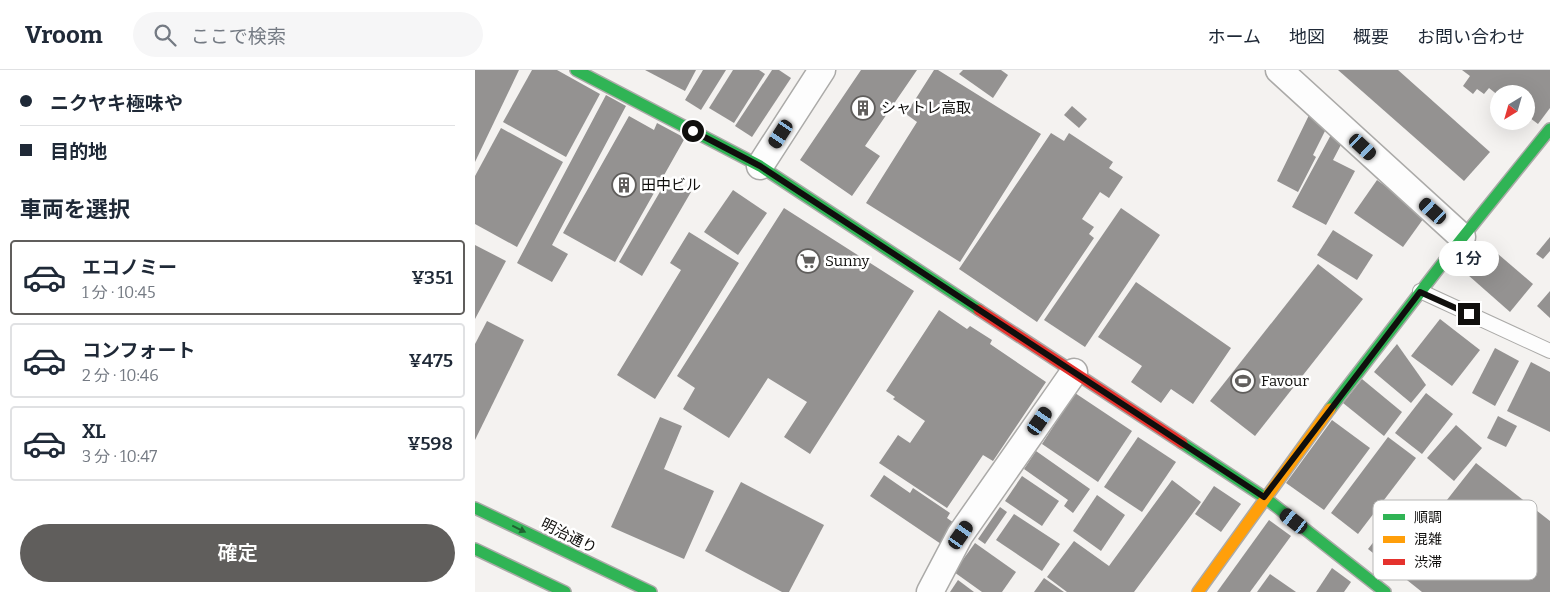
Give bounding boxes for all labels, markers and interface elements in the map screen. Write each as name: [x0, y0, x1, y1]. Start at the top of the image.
search box: [133, 12, 483, 57]
text: Vroom: [25, 21, 103, 49]
icon: search: [151, 21, 179, 49]
text: ここで検索: [191, 25, 286, 48]
text: ホーム: [1208, 26, 1261, 48]
text: 地図: [1289, 26, 1325, 48]
text: 概要: [1353, 26, 1389, 48]
text: お問い合わせ: [1417, 26, 1525, 48]
north arrow: [1490, 85, 1535, 130]
map controls: [1490, 85, 1535, 130]
text: ニクヤキ極味や: [50, 92, 183, 115]
building icon: シャトレ高取: [850, 95, 876, 121]
place label: シャトレ高取: [881, 99, 971, 117]
car: [766, 117, 795, 151]
route start: [682, 120, 704, 142]
car: [1346, 131, 1379, 163]
text: 目的地: [50, 140, 107, 163]
building icon: 田中ビル: [611, 172, 637, 198]
place label: 田中ビル: [641, 176, 701, 194]
car: [1416, 195, 1449, 227]
text: 車両を選択: [20, 196, 130, 223]
callout: 1 分: [1439, 242, 1499, 276]
supermarket icon: Sunny: [795, 248, 821, 274]
text: 1 分: [1456, 249, 1482, 268]
place label: Sunny: [825, 252, 870, 270]
icon: car: [22, 255, 67, 300]
text: エコノミー: [82, 256, 177, 279]
text: ¥351: [411, 266, 453, 289]
text: 1 分 · 10:45: [82, 283, 156, 302]
route end: [1458, 303, 1480, 325]
icon: car: [22, 338, 67, 383]
text: コンフォート: [82, 339, 195, 362]
text: ¥475: [408, 349, 453, 372]
text: 2 分 · 10:46: [82, 366, 159, 385]
sports icon: Favour: [1230, 368, 1256, 394]
place label: Favour: [1261, 372, 1309, 390]
car: [1025, 404, 1054, 438]
text: XL: [82, 420, 106, 443]
icon: car: [22, 421, 67, 466]
text: ¥598: [407, 432, 453, 455]
text: 3 分 · 10:47: [82, 447, 157, 466]
legend: [1373, 500, 1537, 580]
car: [1277, 506, 1310, 536]
text: 順調: [1414, 509, 1442, 526]
street label: 明治通り: [538, 515, 600, 557]
car: [946, 518, 975, 552]
button: 確定: [20, 524, 455, 582]
one-way arrow: [512, 525, 526, 533]
text: 混雑: [1414, 531, 1442, 548]
text: 渋滞: [1414, 554, 1442, 571]

